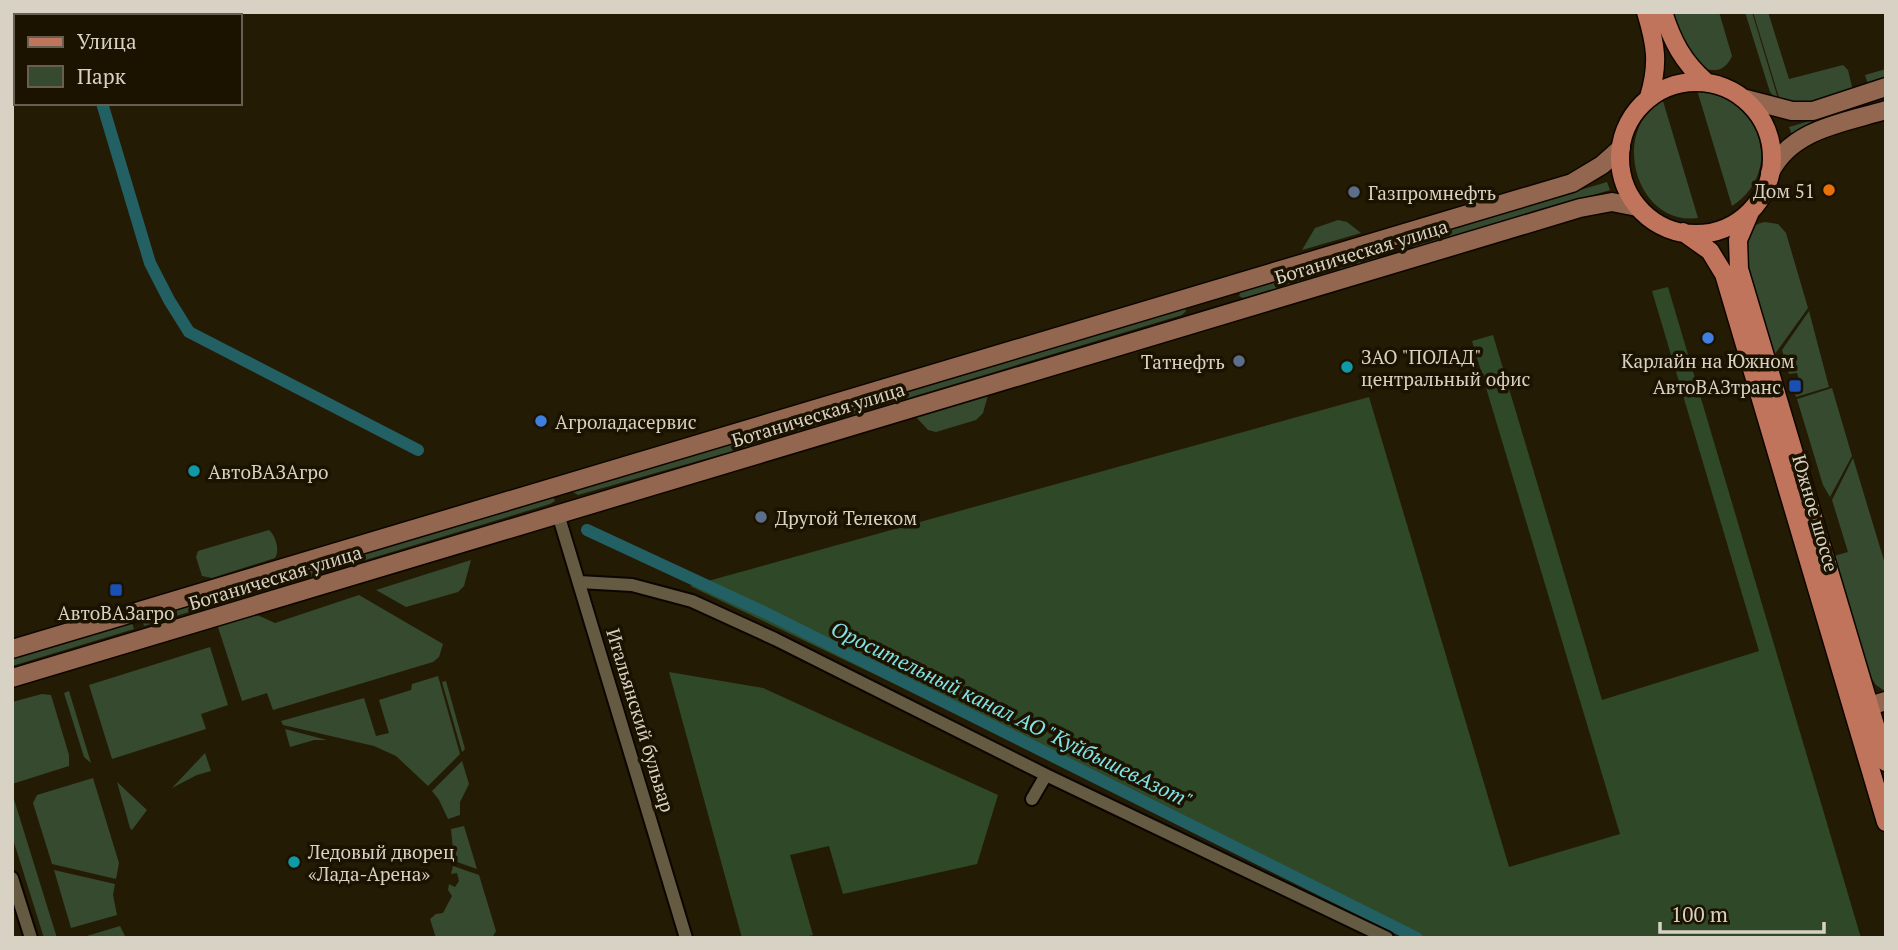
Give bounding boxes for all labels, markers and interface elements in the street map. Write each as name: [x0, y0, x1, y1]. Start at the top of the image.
legend: [14, 14, 242, 105]
text: Улица: [77, 27, 137, 55]
text: Парк: [77, 62, 127, 90]
place label: Дом 51: [1753, 178, 1815, 203]
place label: Газпромнефть: [1368, 180, 1496, 205]
marker: Дом 51: [1821, 182, 1837, 198]
marker: Газпромнефть: [1346, 184, 1362, 200]
street label: Ботаническая улица: [1271, 213, 1451, 289]
marker: Карлайн на Южном: [1700, 330, 1716, 346]
place label: ЗАО "ПОЛАД" центральный офис: [1361, 344, 1531, 391]
place label: Карлайн на Южном: [1621, 348, 1795, 373]
place label: Татнефть: [1141, 349, 1225, 374]
marker: Татнефть: [1231, 353, 1247, 369]
marker: ЗАО "ПОЛАД" центральный офис: [1339, 359, 1355, 375]
place label: АвтоВАЗтранс: [1653, 374, 1781, 399]
street label: Ботаническая улица: [728, 376, 908, 452]
marker: АвтоВАЗтранс: [1787, 378, 1803, 394]
place label: Агроладасервис: [555, 409, 697, 434]
marker: Агроладасервис: [533, 413, 549, 429]
street label: Южное шоссе: [1787, 451, 1845, 575]
place label: АвтоВАЗАгро: [208, 459, 329, 484]
marker: АвтоВАЗАгро: [186, 463, 202, 479]
place label: Другой Телеком: [775, 505, 917, 530]
marker: Другой Телеком: [753, 509, 769, 525]
street label: Ботаническая улица: [185, 539, 365, 615]
marker: АвтоВАЗагро: [108, 582, 124, 598]
place label: АвтоВАЗагро: [57, 600, 175, 625]
water label: Оросительный канал АО "КуйбышевАзот": [827, 614, 1197, 814]
street label: Итальянский бульвар: [601, 625, 681, 815]
place label: Ледовый дворец «Лада-Арена»: [307, 839, 455, 886]
marker: Ледовый дворец «Лада-Арена»: [286, 854, 302, 870]
scale bar: [1660, 890, 1825, 934]
text: 100 m: [1671, 900, 1728, 928]

